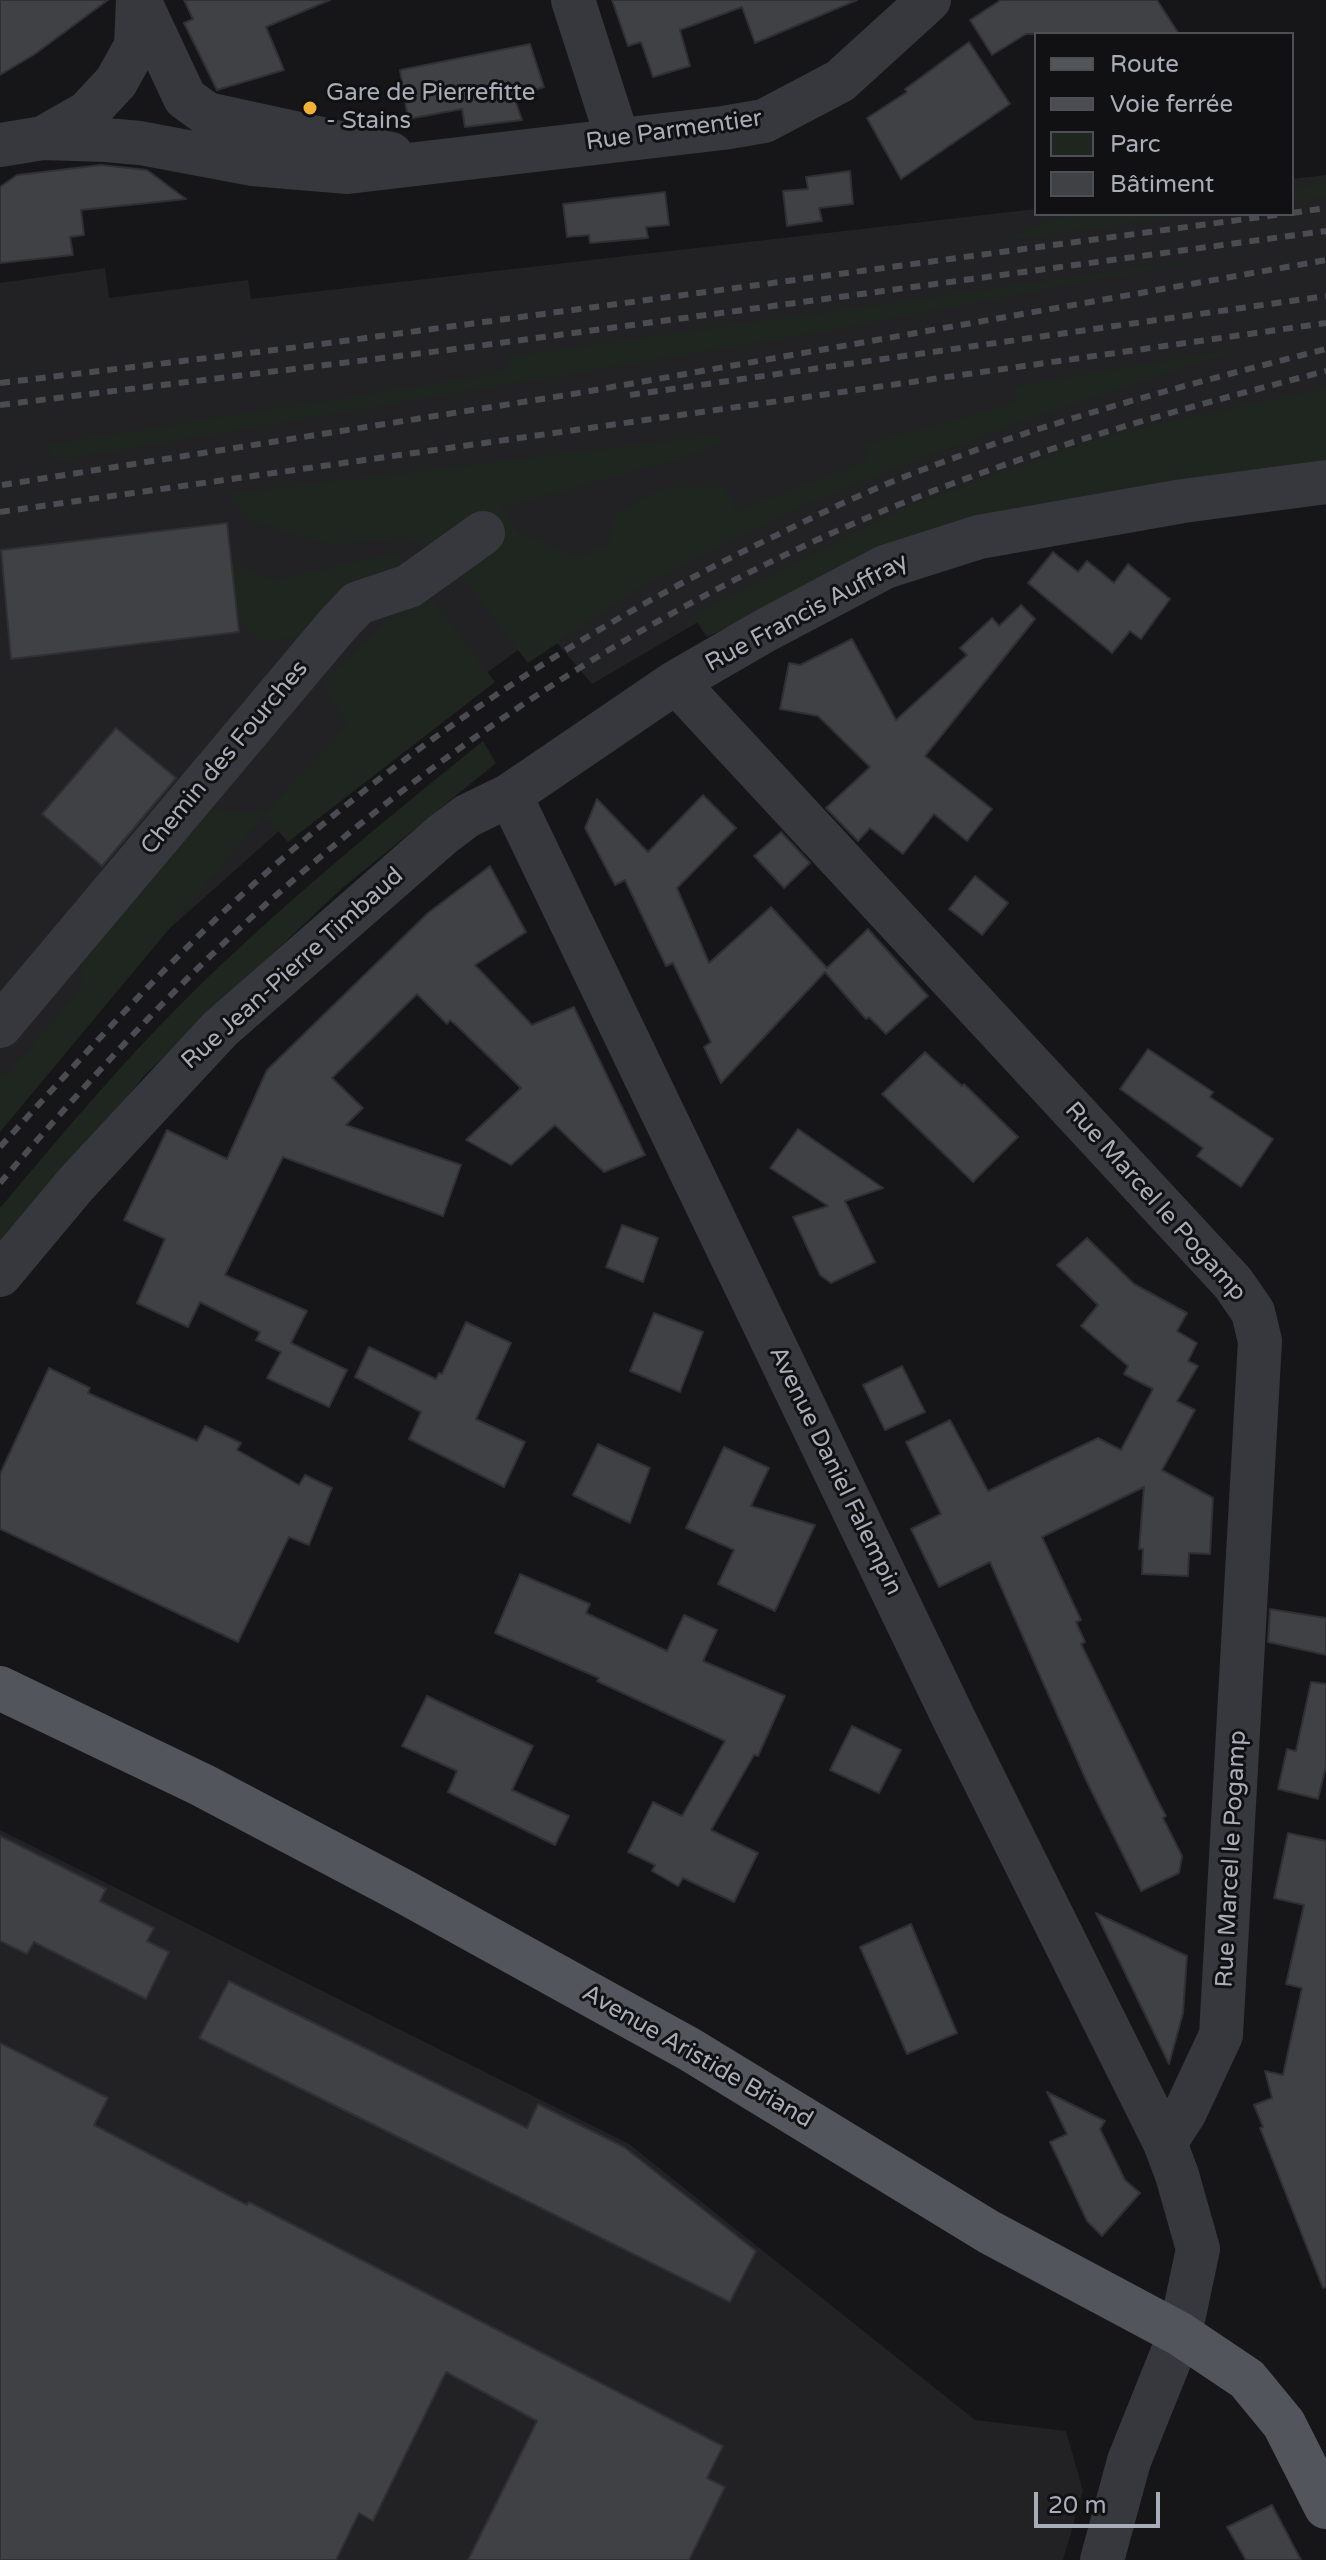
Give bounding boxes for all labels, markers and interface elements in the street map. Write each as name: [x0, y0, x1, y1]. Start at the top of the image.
legend: [1034, 32, 1294, 216]
text: Route: [1110, 50, 1179, 79]
place label: Gare de Pierrefitte - Stains: [326, 80, 535, 136]
text: Voie ferrée: [1110, 90, 1233, 119]
marker: Gare de Pierrefitte - Stains: [301, 99, 319, 117]
street label: Rue Parmentier: [584, 104, 764, 158]
text: Parc: [1110, 130, 1161, 159]
text: Bâtiment: [1110, 170, 1214, 199]
street label: Rue Francis Auffray: [701, 547, 913, 679]
street label: Chemin des Fourches: [135, 655, 315, 861]
street label: Rue Jean-Pierre Timbaud: [176, 862, 410, 1076]
street label: Rue Marcel le Pogamp: [1058, 1097, 1252, 1307]
street label: Avenue Daniel Falempin: [762, 1342, 908, 1600]
street label: Rue Marcel le Pogamp: [1211, 1730, 1253, 1988]
street label: Avenue Aristide Briand: [577, 1979, 817, 2135]
scale bar: [1038, 2476, 1164, 2526]
text: 20 m: [1048, 2491, 1106, 2520]

